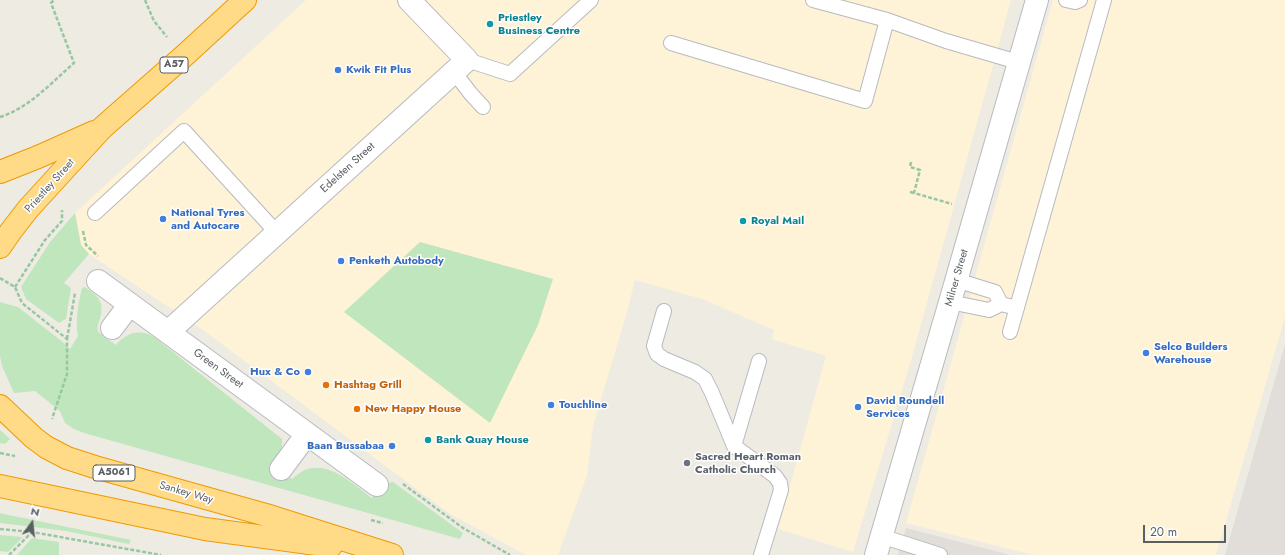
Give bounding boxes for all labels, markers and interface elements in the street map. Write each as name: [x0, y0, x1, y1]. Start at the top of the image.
place label: Priestley Business Centre: [498, 11, 580, 37]
marker: Priestley Business Centre: [485, 19, 495, 29]
road number: A57: [160, 57, 188, 73]
place label: Kwik Fit Plus: [346, 63, 411, 77]
marker: Kwik Fit Plus: [333, 65, 343, 75]
street label: Edelsten Street: [318, 140, 378, 196]
street label: Priestley Street: [22, 156, 78, 216]
place label: National Tyres and Autocare: [171, 206, 244, 232]
marker: National Tyres and Autocare: [158, 214, 168, 224]
place label: Royal Mail: [751, 214, 804, 228]
marker: Royal Mail: [738, 216, 748, 226]
street label: Milner Street: [943, 248, 971, 308]
place label: Penketh Autobody: [349, 254, 444, 268]
marker: Penketh Autobody: [336, 256, 346, 266]
place label: Selco Builders Warehouse: [1154, 340, 1228, 366]
street label: Green Street: [190, 346, 246, 392]
marker: Selco Builders Warehouse: [1141, 348, 1151, 358]
place label: Hux & Co: [250, 365, 300, 379]
marker: Hux & Co: [303, 367, 313, 377]
place label: Hashtag Grill: [334, 378, 402, 392]
marker: Hashtag Grill: [321, 380, 331, 390]
place label: David Roundell Services: [866, 394, 944, 420]
place label: Touchline: [559, 398, 607, 412]
marker: Touchline: [546, 400, 556, 410]
place label: New Happy House: [365, 402, 461, 416]
marker: David Roundell Services: [853, 402, 863, 412]
marker: New Happy House: [352, 404, 362, 414]
place label: Bank Quay House: [436, 433, 529, 447]
marker: Bank Quay House: [423, 435, 433, 445]
place label: Baan Bussabaa: [307, 439, 384, 453]
marker: Baan Bussabaa: [387, 441, 397, 451]
place label: Sacred Heart Roman Catholic Church: [695, 450, 801, 476]
marker: Sacred Heart Roman Catholic Church: [682, 458, 692, 468]
road number: A5061: [93, 465, 135, 481]
street label: Sankey Way: [158, 479, 214, 507]
north arrow: [12, 503, 52, 543]
text: N: [29, 503, 41, 520]
scale bar: [1145, 517, 1228, 543]
text: 20 m: [1150, 523, 1177, 541]

